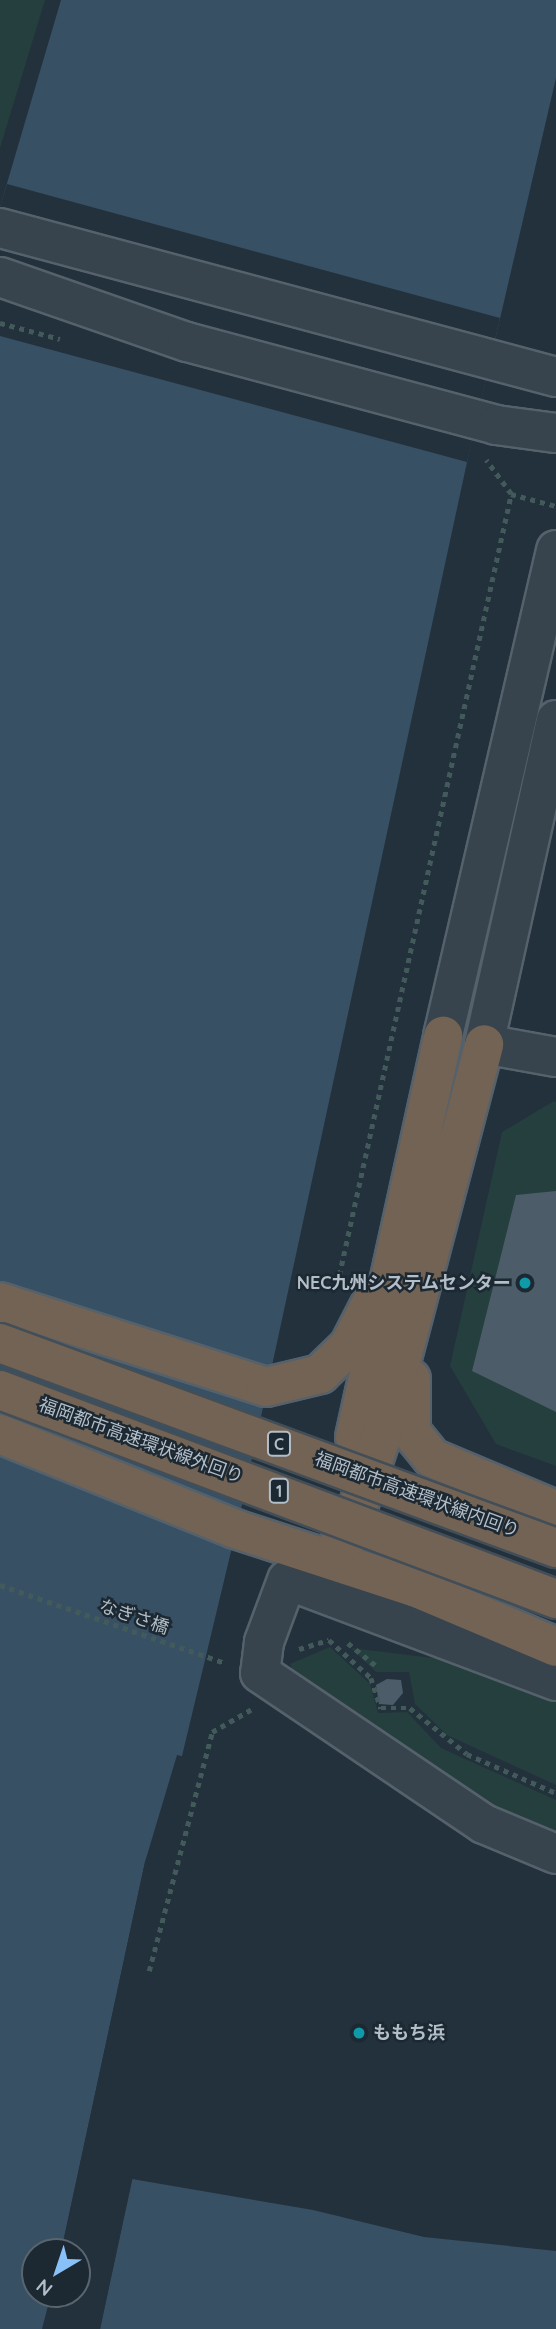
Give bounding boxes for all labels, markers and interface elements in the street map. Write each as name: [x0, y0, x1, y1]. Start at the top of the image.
place label: NEC九州システムセンター: [296, 1272, 511, 1294]
marker: NEC九州システムセンター: [517, 1275, 533, 1291]
street label: 福岡都市高速環状線外回り: [36, 1394, 246, 1488]
road number: C: [267, 1432, 291, 1456]
street label: 福岡都市高速環状線内回り: [312, 1448, 522, 1542]
road number: 1: [268, 1478, 290, 1504]
street label: なぎさ橋: [96, 1595, 172, 1639]
place label: ももち浜: [373, 2022, 445, 2044]
marker: ももち浜: [351, 2025, 367, 2041]
north arrow: [21, 2238, 91, 2308]
text: N: [31, 2274, 57, 2301]

